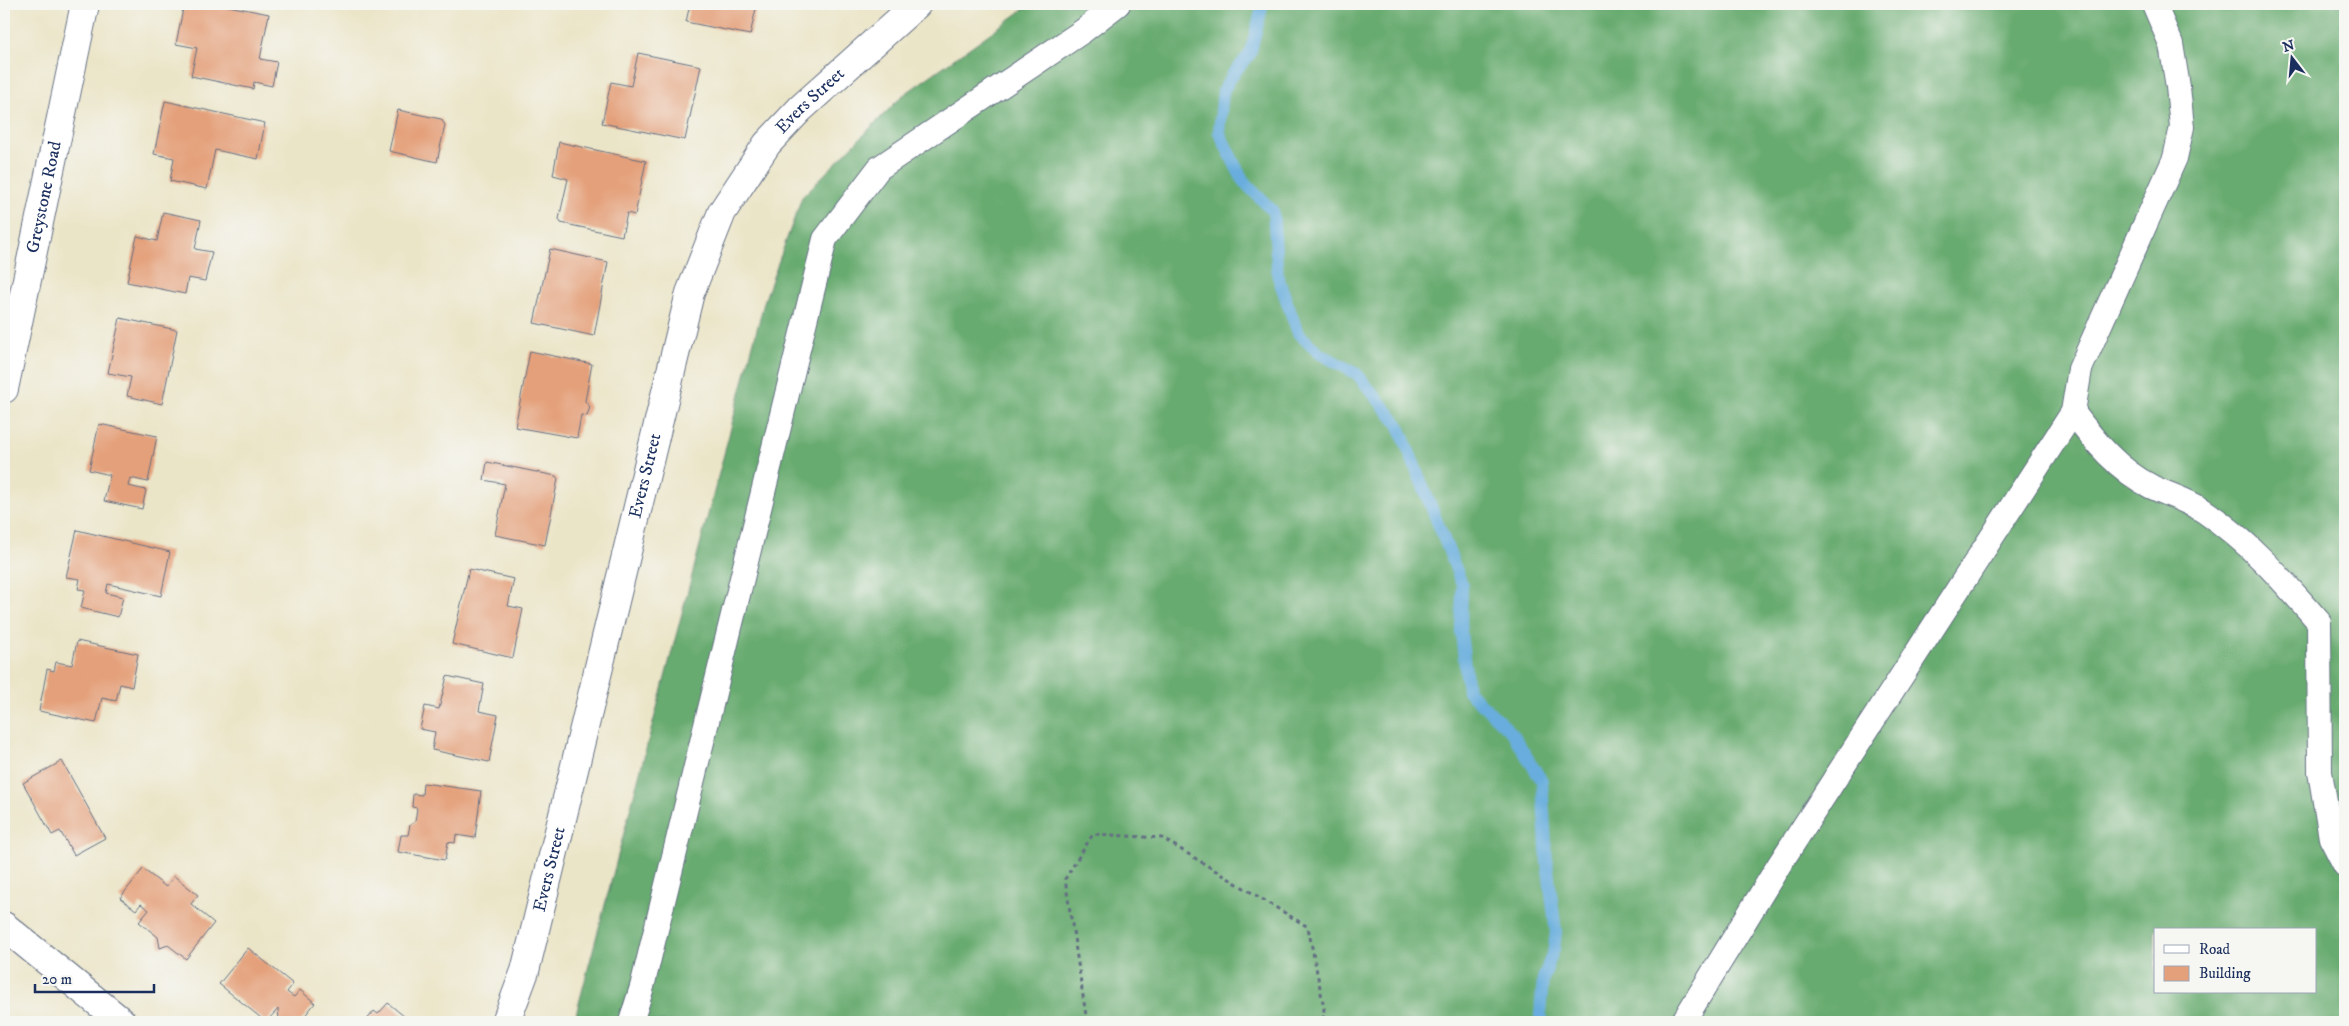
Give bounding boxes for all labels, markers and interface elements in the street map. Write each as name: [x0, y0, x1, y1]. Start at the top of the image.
north arrow: [2266, 32, 2316, 82]
text: N: [2281, 36, 2297, 57]
street label: Evers Street: [771, 63, 850, 139]
street label: Greystone Road: [22, 139, 67, 255]
street label: Evers Street: [625, 431, 667, 521]
street label: Evers Street: [529, 824, 571, 914]
legend: [2154, 928, 2316, 994]
text: Road: [2199, 940, 2231, 959]
scale bar: [35, 961, 154, 993]
text: Building: [2199, 964, 2251, 983]
text: 20 m: [42, 970, 72, 989]

